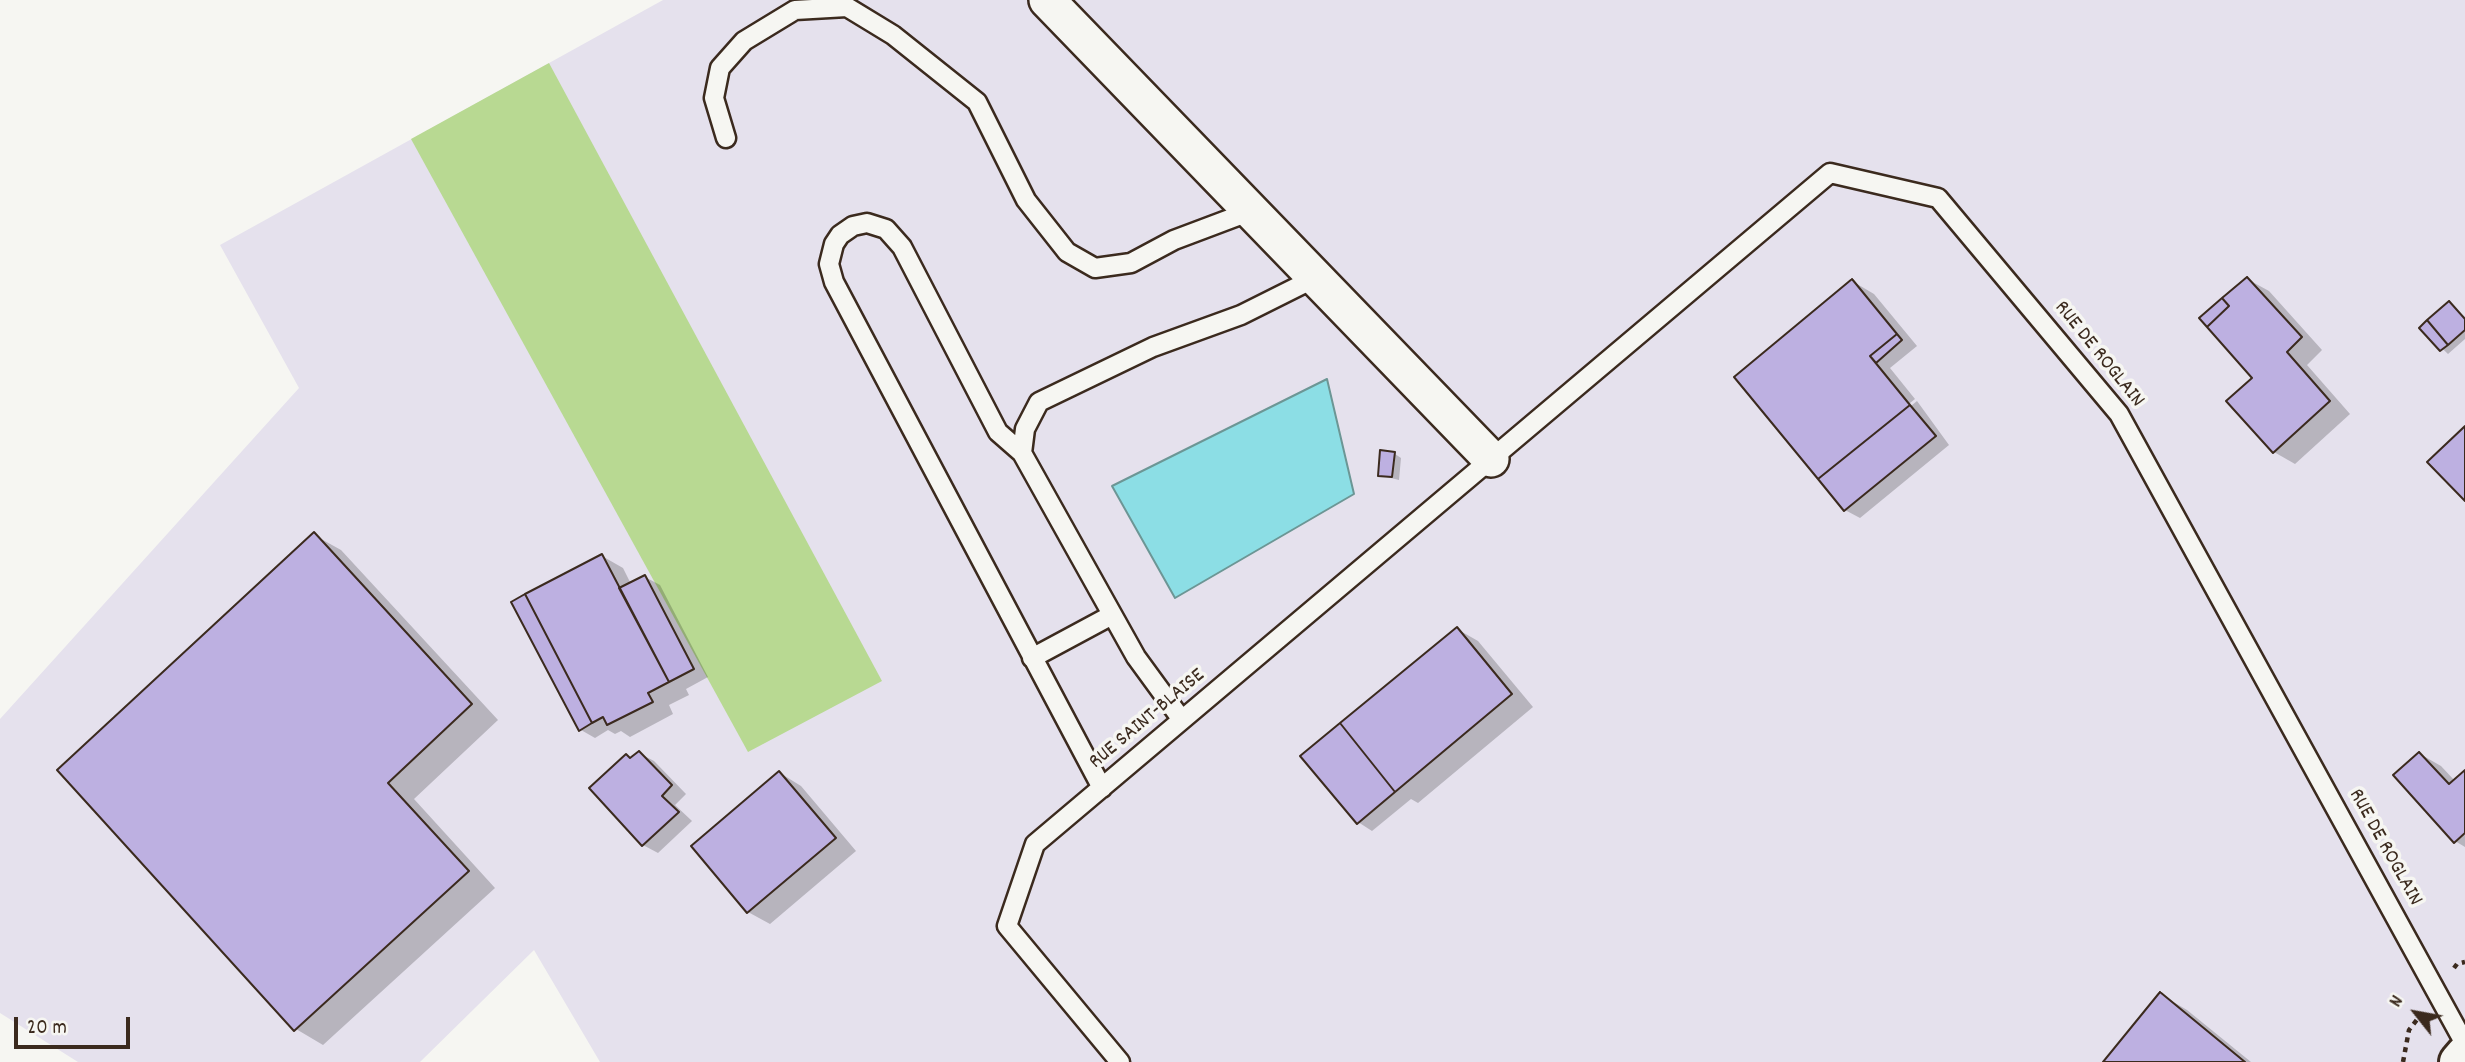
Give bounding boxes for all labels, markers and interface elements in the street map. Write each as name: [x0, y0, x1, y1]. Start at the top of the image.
street label: RUE DE ROGLAIN: [2047, 297, 2149, 413]
street label: RUE SAINT-BLAISE: [1085, 664, 1211, 776]
street label: RUE DE ROGLAIN: [2342, 785, 2426, 911]
north arrow: [2381, 978, 2451, 1048]
text: N: [2384, 991, 2412, 1013]
scale bar: [18, 1002, 133, 1046]
text: 20 m: [27, 1014, 67, 1044]

